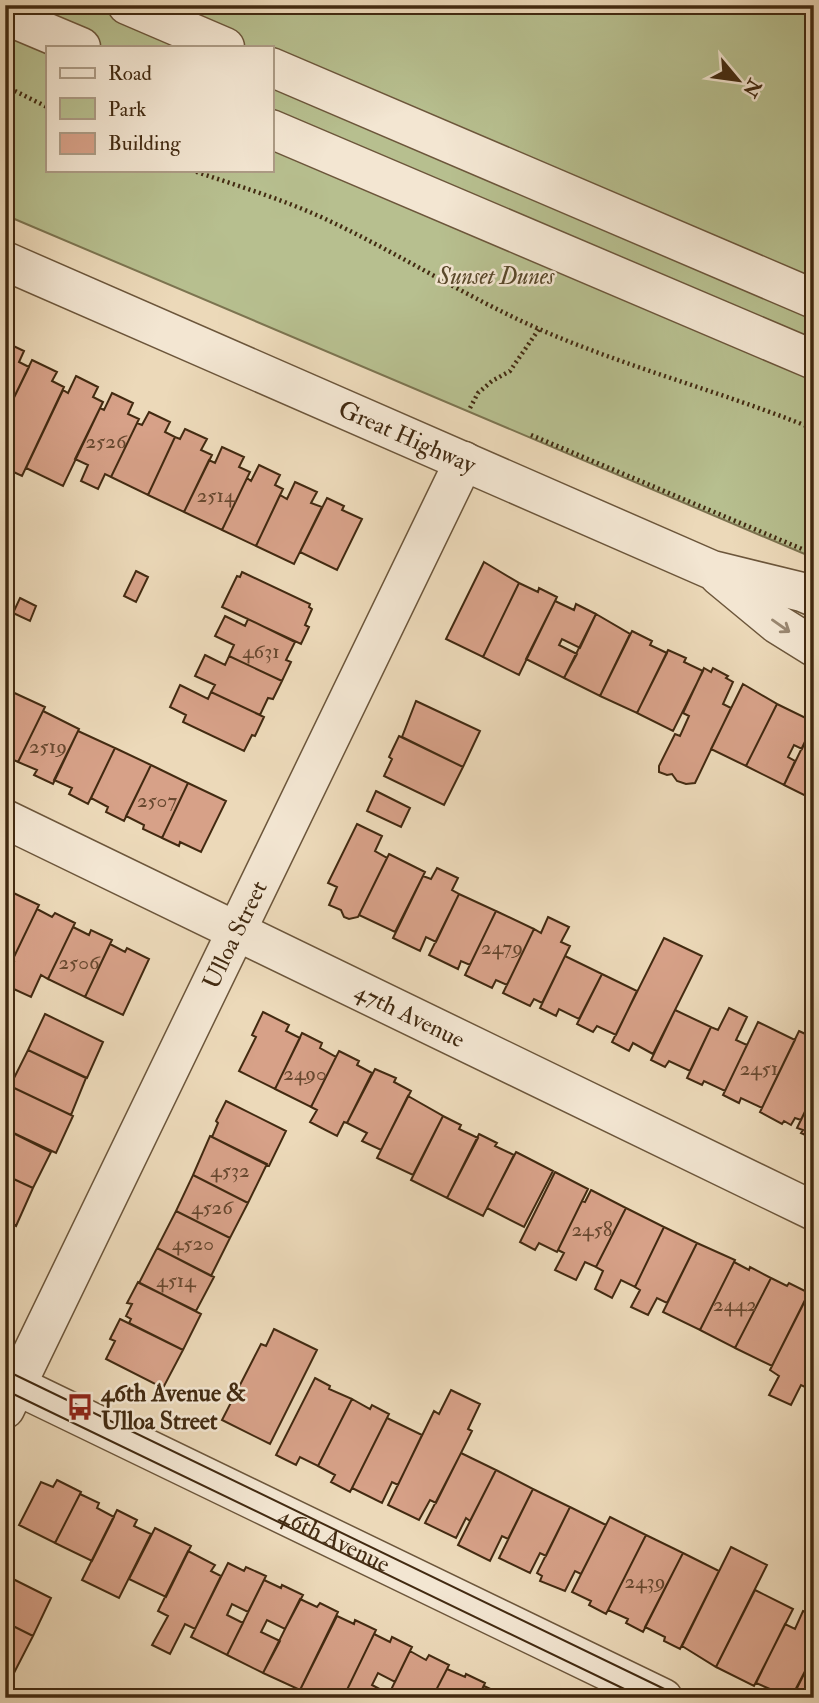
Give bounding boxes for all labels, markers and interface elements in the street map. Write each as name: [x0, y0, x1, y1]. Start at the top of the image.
legend: [46, 46, 273, 172]
north arrow: [704, 46, 774, 116]
text: Road: [108, 60, 153, 87]
text: N: [737, 74, 767, 102]
text: Park: [108, 96, 146, 123]
text: Building: [108, 130, 181, 157]
park label: Sunset Dunes: [437, 261, 555, 292]
street label: Great Highway: [334, 394, 481, 481]
house number: 2526: [86, 428, 128, 455]
house number: 2514: [197, 482, 237, 509]
one-way arrow: [771, 618, 790, 633]
house number: 4631: [242, 638, 280, 665]
house number: 2519: [29, 733, 67, 760]
house number: 2507: [137, 787, 177, 814]
street label: Ulloa Street: [196, 875, 275, 994]
house number: 2479: [481, 934, 523, 961]
house number: 2506: [59, 949, 101, 976]
street label: 47th Avenue: [350, 976, 470, 1055]
house number: 2451: [740, 1055, 778, 1082]
house number: 2490: [283, 1060, 327, 1087]
house number: 4532: [210, 1157, 250, 1184]
house number: 4526: [191, 1194, 234, 1221]
house number: 2458: [571, 1216, 613, 1243]
house number: 4520: [172, 1230, 214, 1257]
house number: 4514: [156, 1267, 197, 1294]
house number: 2442: [713, 1291, 757, 1318]
place label: 46th Avenue & Ulloa Street: [100, 1378, 246, 1437]
bus stop icon: 46th Avenue & Ulloa Street: [65, 1392, 95, 1422]
street label: 46th Avenue: [274, 1500, 395, 1580]
house number: 2439: [625, 1568, 665, 1595]

